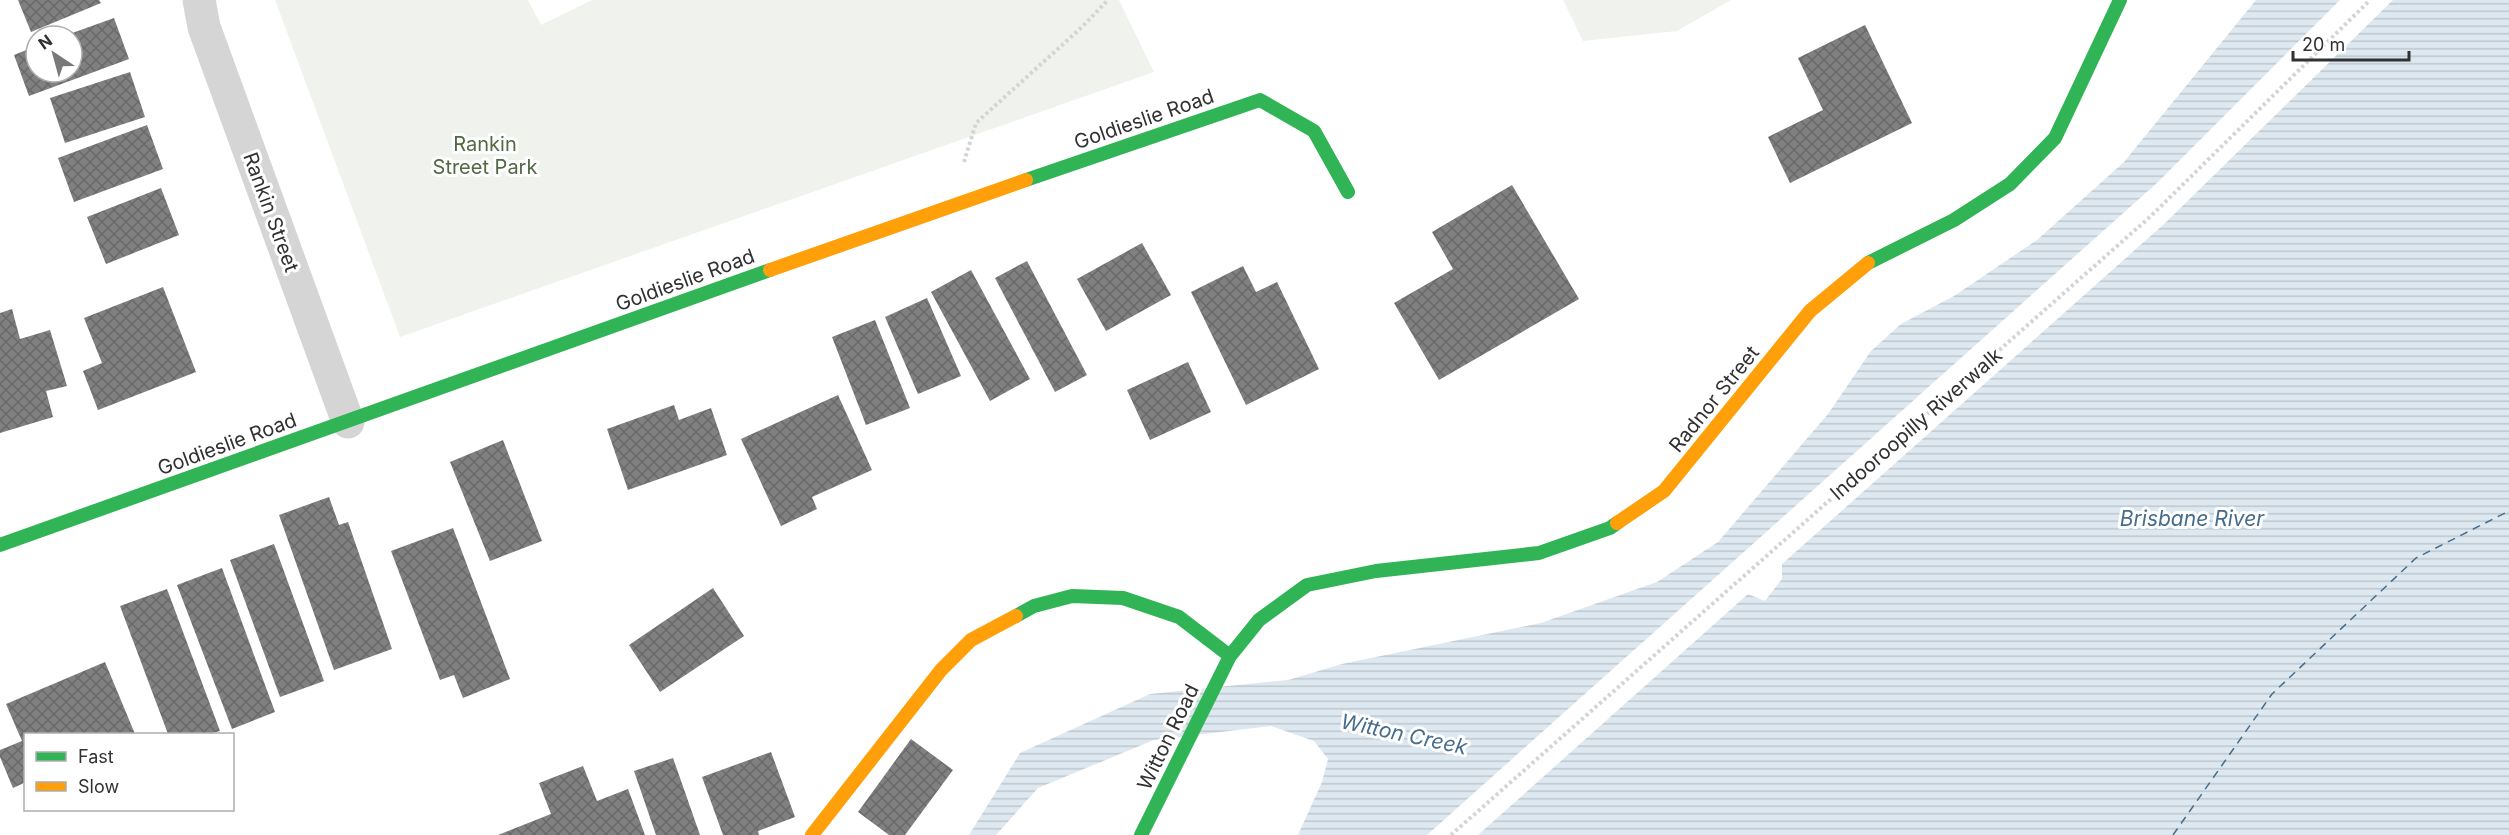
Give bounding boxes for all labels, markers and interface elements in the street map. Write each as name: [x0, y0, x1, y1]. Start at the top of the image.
north arrow: [24, 24, 84, 84]
scale bar: [2293, 24, 2408, 62]
text: N: [34, 30, 56, 54]
text: 20 m: [2302, 34, 2345, 55]
street label: Goldieslie Road: [1071, 84, 1217, 154]
park label: Rankin Street Park: [433, 132, 537, 179]
street label: Rankin Street: [238, 149, 304, 276]
street label: Goldieslie Road: [612, 244, 758, 316]
street label: Radnor Street: [1664, 341, 1764, 457]
street label: Indooroopilly Riverwalk: [1825, 343, 2007, 505]
street label: Goldieslie Road: [154, 408, 300, 480]
water label: Brisbane River: [2120, 506, 2265, 531]
street label: Witton Road: [1132, 680, 1204, 794]
water label: Witton Creek: [1339, 708, 1470, 760]
legend: [24, 733, 234, 811]
text: Fast: [78, 746, 114, 767]
text: Slow: [78, 776, 119, 797]

